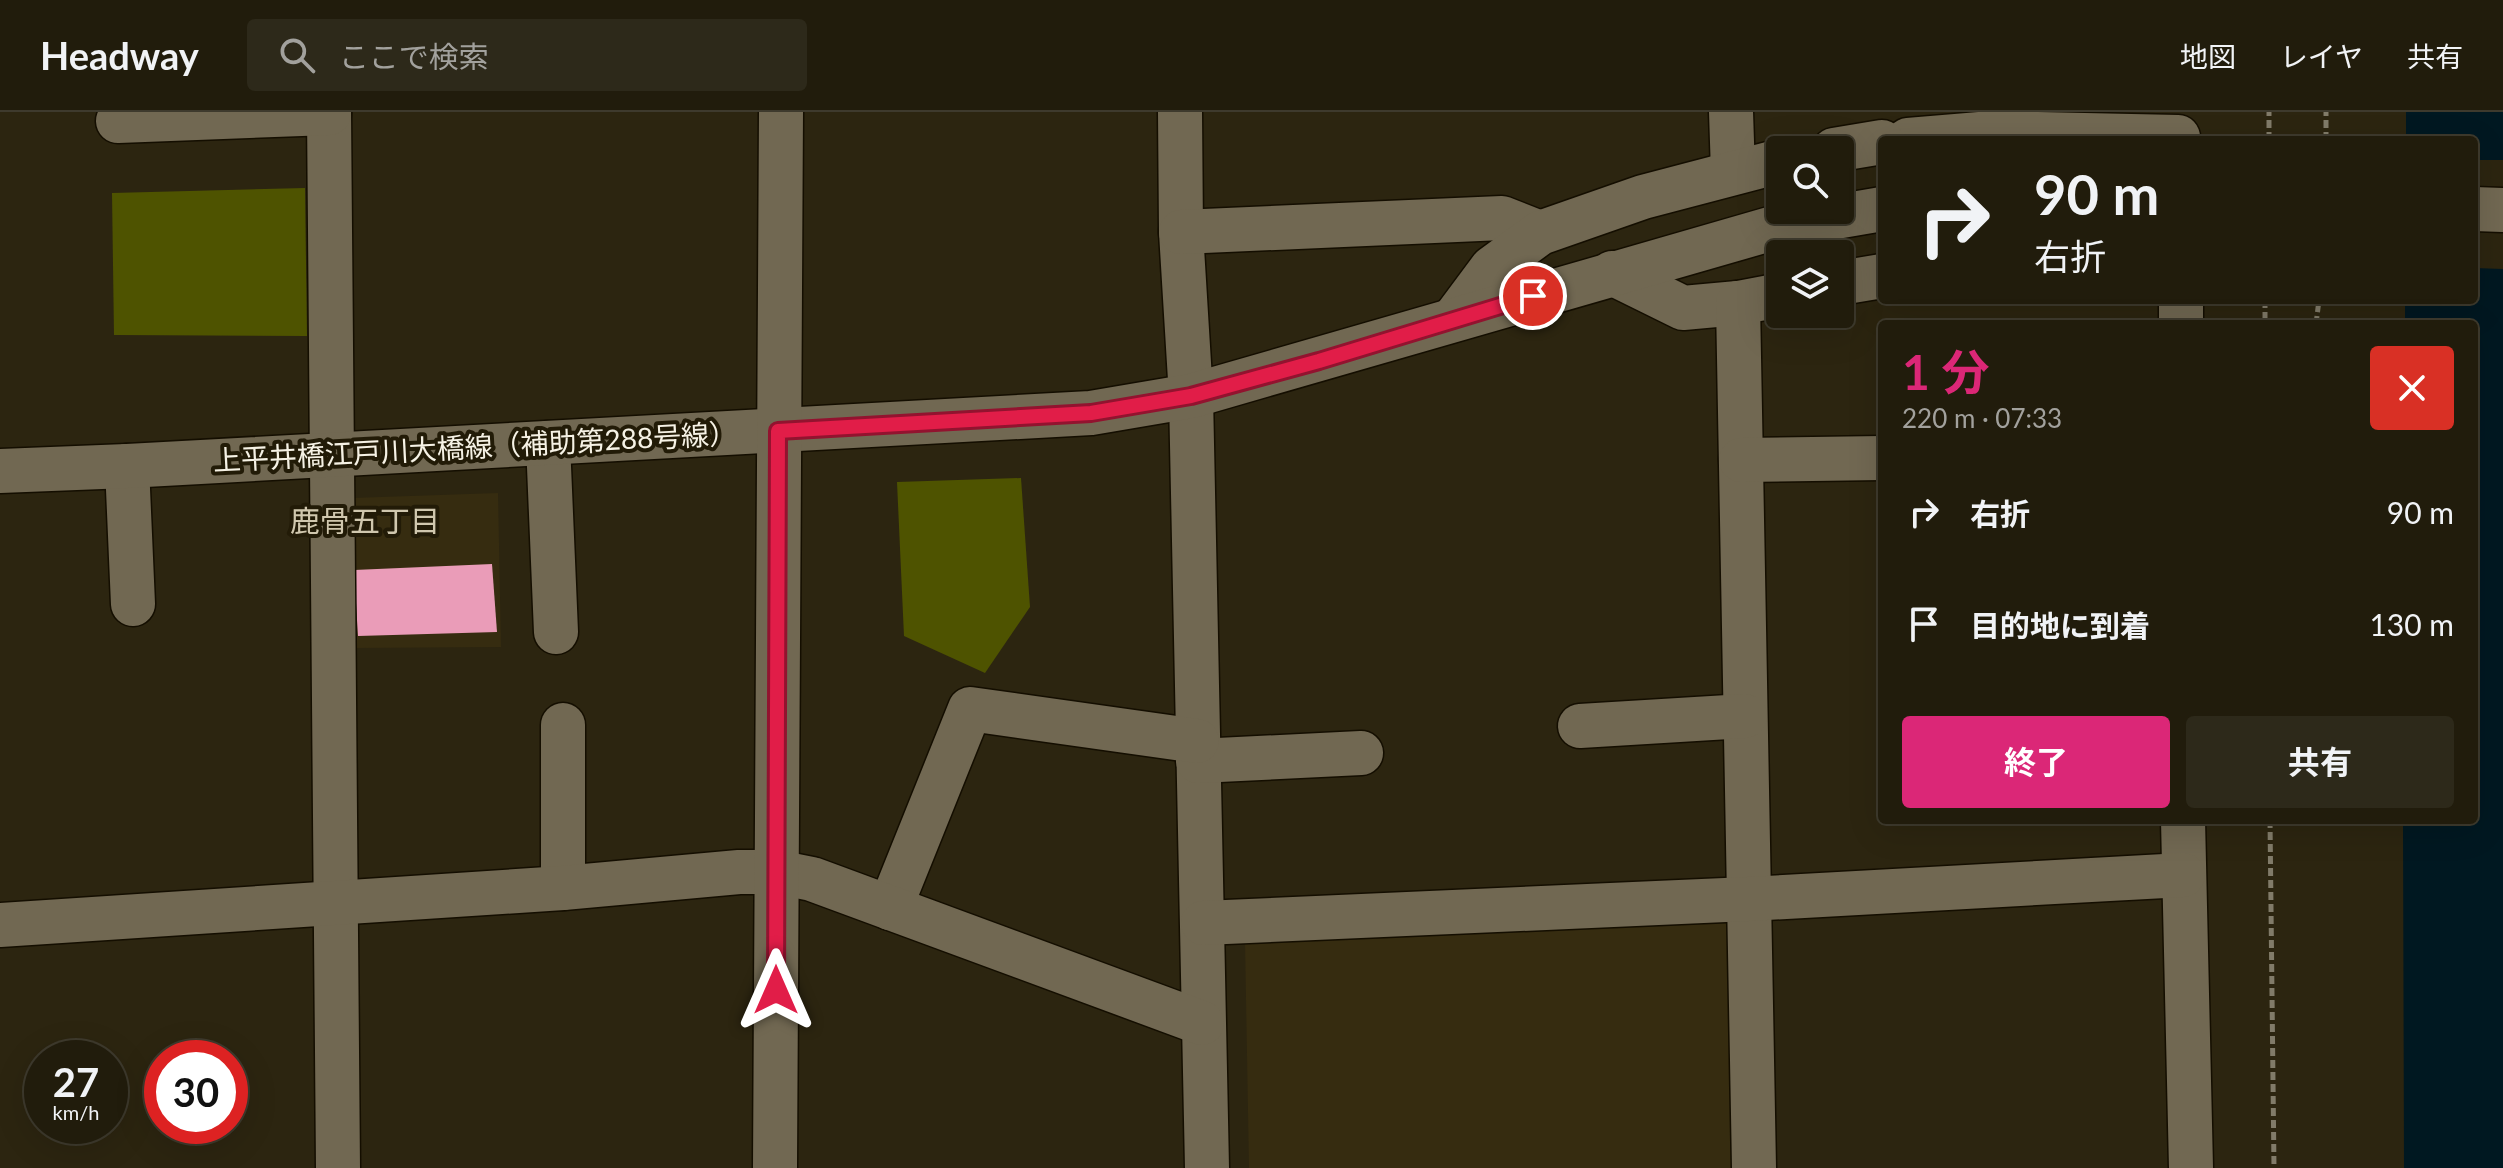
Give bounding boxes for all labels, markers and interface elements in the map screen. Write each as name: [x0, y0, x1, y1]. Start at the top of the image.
search box: [247, 19, 807, 91]
text: Headway: [40, 32, 199, 78]
icon: search: [275, 33, 319, 77]
text: ここで検索: [339, 38, 489, 74]
text: 地図: [2180, 39, 2236, 73]
text: レイヤ: [2280, 39, 2363, 73]
text: 共有: [2407, 39, 2463, 73]
map controls: [1766, 136, 1854, 328]
button: search: [1766, 136, 1854, 224]
text: 90 m: [2034, 160, 2159, 227]
icon: right: [1902, 168, 2006, 272]
text: 右折: [2034, 234, 2106, 278]
button: layers: [1766, 240, 1854, 328]
pin: [1499, 262, 1567, 330]
icon: arrive: [1511, 274, 1555, 318]
text: 1 分: [1902, 343, 1990, 400]
button: close: [2370, 346, 2454, 430]
text: 220 m · 07:33: [1902, 402, 2062, 434]
street label: 上平井橋江戸川大橋線（補助第288号線）: [212, 415, 738, 477]
icon: right: [1902, 490, 1946, 534]
text: 90 m: [2387, 494, 2454, 530]
text: 右折: [1970, 495, 2030, 531]
district label: 鹿骨五丁目: [290, 502, 440, 538]
icon: arrive: [1902, 602, 1946, 646]
text: 130 m: [2369, 606, 2454, 642]
text: 目的地に到着: [1970, 607, 2150, 643]
button: 終了: [1902, 716, 2170, 808]
button: 共有: [2186, 716, 2454, 808]
position arrow: [734, 948, 818, 1032]
speed limit sign: 30: [144, 1040, 248, 1144]
text: 27: [53, 1058, 99, 1106]
text: km/h: [53, 1100, 99, 1124]

